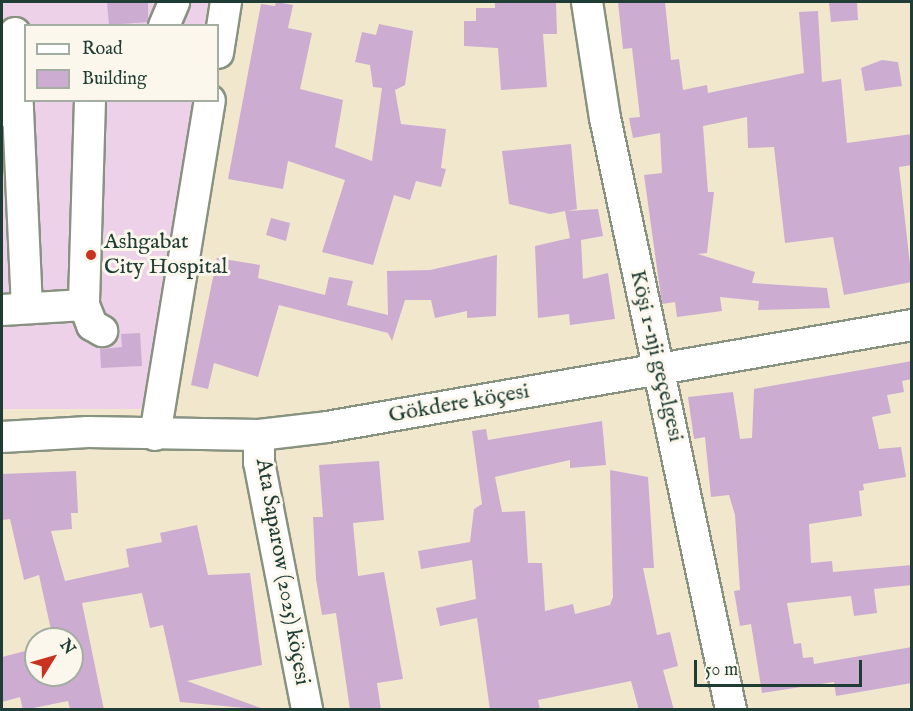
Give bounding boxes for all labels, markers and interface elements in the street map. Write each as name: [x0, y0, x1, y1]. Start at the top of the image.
legend: [24, 24, 219, 102]
text: Road: [82, 38, 123, 61]
text: Building: [82, 68, 147, 91]
place label: Ashgabat City Hospital: [104, 229, 228, 280]
marker: Ashgabat City Hospital: [82, 246, 100, 264]
street label: Köşi 1-nji geçelgesi: [623, 268, 689, 444]
street label: Gökdere köçesi: [387, 379, 531, 429]
street label: Ata Saparow (2025) köçesi: [249, 457, 315, 687]
north arrow: [24, 627, 84, 687]
text: N: [55, 636, 79, 659]
scale bar: [697, 648, 865, 686]
text: 50 m: [705, 659, 738, 682]

